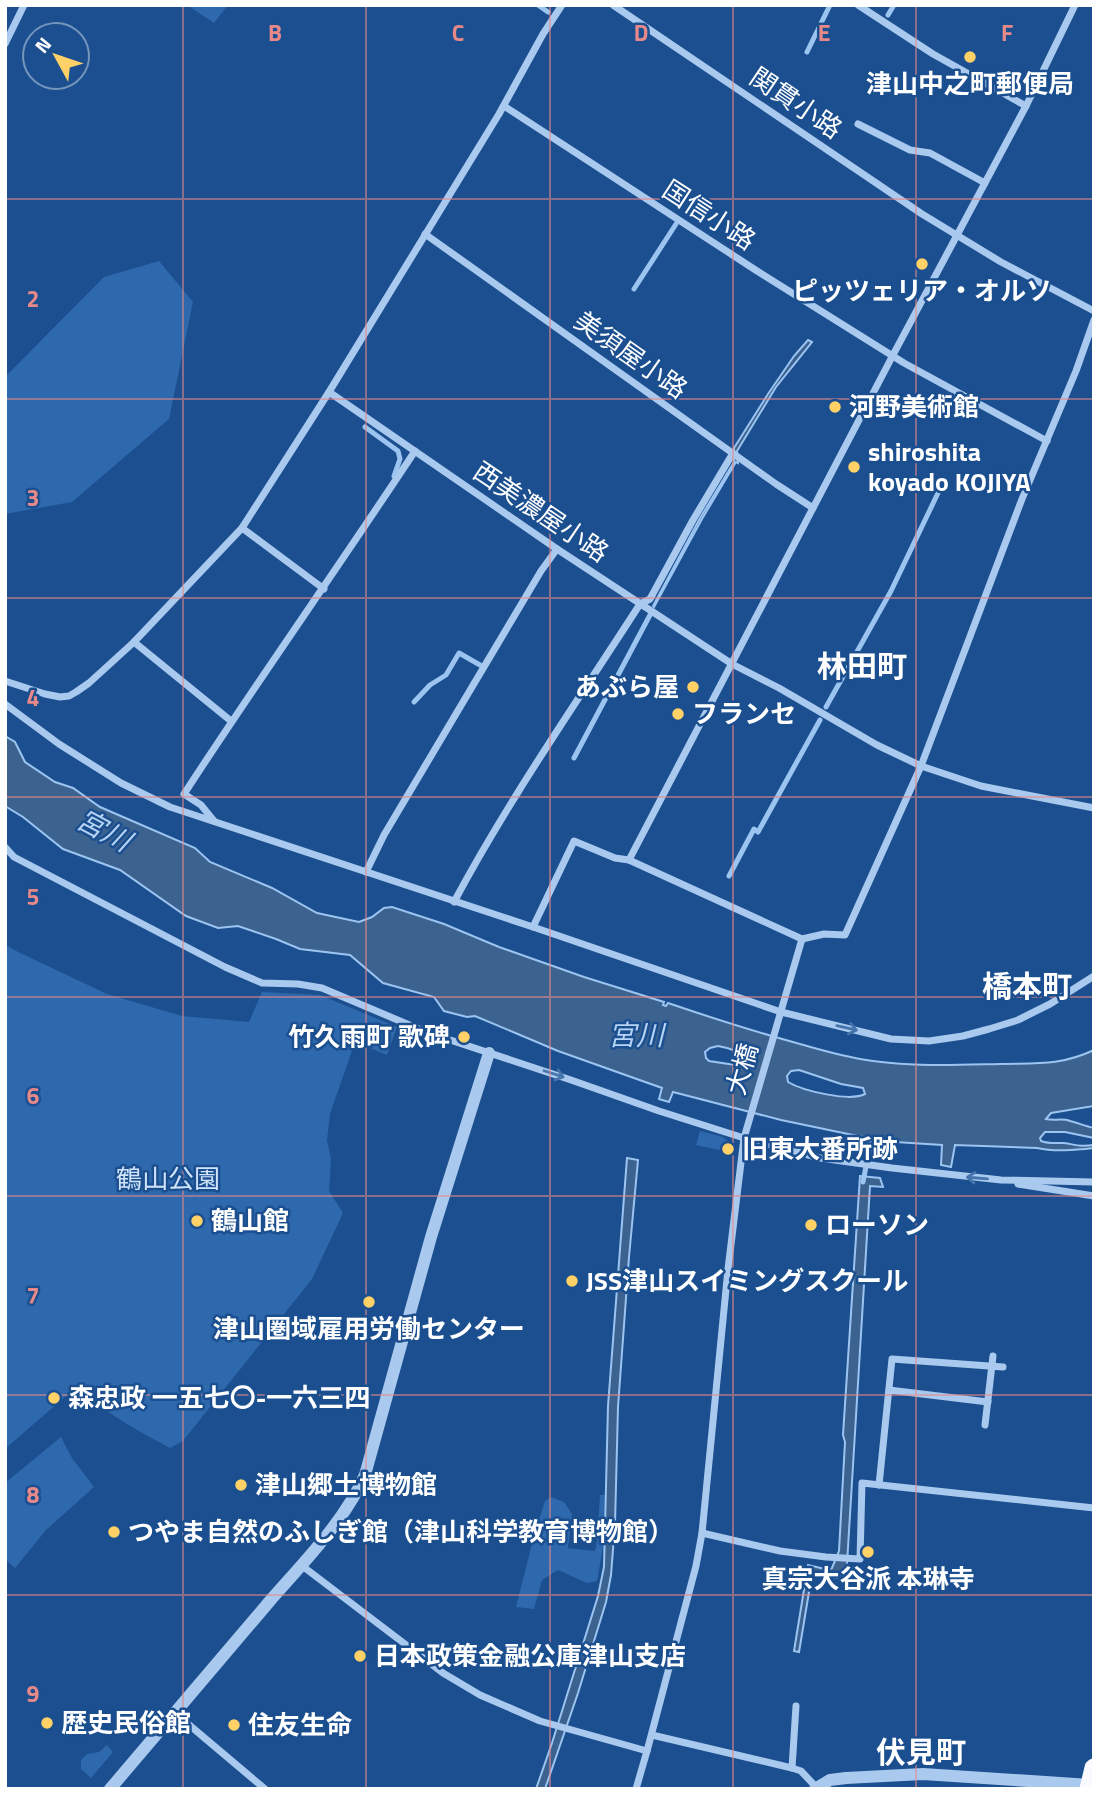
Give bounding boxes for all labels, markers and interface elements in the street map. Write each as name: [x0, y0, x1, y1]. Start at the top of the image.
text: B: [268, 15, 282, 50]
text: C: [452, 15, 464, 50]
text: D: [634, 15, 648, 50]
text: E: [818, 15, 830, 50]
text: F: [1001, 15, 1013, 50]
north arrow: [21, 21, 91, 91]
text: N: [27, 30, 58, 59]
marker: 津山中之町郵便局: [962, 49, 978, 65]
street label: 関貫小路: [742, 57, 850, 148]
place label: 津山中之町郵便局: [866, 64, 1074, 103]
street label: 国信小路: [655, 170, 764, 259]
marker: ピッツェリア・オルソ: [914, 256, 930, 272]
place label: ピッツェリア・オルソ: [792, 271, 1052, 310]
text: 2: [27, 281, 39, 316]
street label: 美須屋小路: [567, 301, 696, 408]
place label: 河野美術館: [849, 387, 979, 426]
marker: 河野美術館: [827, 399, 843, 415]
place label: shiroshita koyado KOJIYA: [868, 432, 1031, 501]
street label: 西美濃屋小路: [466, 452, 617, 571]
marker: shiroshita koyado KOJIYA: [846, 459, 862, 475]
text: 3: [27, 480, 39, 515]
district label: 林田町: [817, 643, 907, 689]
place label: あぶら屋: [575, 667, 679, 706]
marker: あぶら屋: [685, 679, 701, 695]
text: 4: [27, 680, 39, 715]
place label: フランセ: [692, 694, 796, 733]
marker: フランセ: [670, 706, 686, 722]
water label: 宮川: [69, 797, 142, 863]
text: 5: [27, 879, 39, 914]
district label: 橋本町: [982, 963, 1072, 1009]
water label: 宮川: [608, 1013, 667, 1056]
place label: 竹久雨町 歌碑: [288, 1017, 450, 1056]
one-way arrow: [835, 1022, 858, 1035]
marker: 竹久雨町 歌碑: [456, 1029, 472, 1045]
street label: 大橋: [716, 1038, 767, 1099]
one-way arrow: [542, 1069, 564, 1081]
text: 6: [27, 1078, 40, 1113]
place label: 旧東大番所跡: [742, 1129, 898, 1168]
marker: 旧東大番所跡: [720, 1141, 736, 1157]
park label: 鶴山公園: [116, 1159, 220, 1198]
one-way arrow: [966, 1171, 988, 1184]
place label: 鶴山館: [211, 1201, 289, 1240]
place label: ローソン: [825, 1205, 929, 1244]
marker: 鶴山館: [189, 1213, 205, 1229]
marker: ローソン: [803, 1217, 819, 1233]
place label: JSS津山スイミングスクール: [586, 1261, 908, 1300]
marker: JSS津山スイミングスクール: [564, 1273, 580, 1289]
text: 7: [27, 1278, 39, 1313]
marker: 津山圏域雇用労働センター: [361, 1294, 377, 1310]
place label: 津山圏域雇用労働センター: [213, 1309, 525, 1348]
place label: 森忠政 一五七〇-一六三四: [68, 1378, 370, 1417]
marker: 森忠政 一五七〇-一六三四: [46, 1390, 62, 1406]
place label: 津山郷土博物館: [255, 1465, 437, 1504]
text: 8: [27, 1477, 40, 1512]
marker: 津山郷土博物館: [233, 1477, 249, 1493]
place label: つやま自然のふしぎ館（津山科学教育博物館）: [128, 1512, 674, 1551]
marker: つやま自然のふしぎ館（津山科学教育博物館）: [106, 1524, 122, 1540]
marker: 真宗大谷派 本琳寺: [860, 1544, 876, 1560]
place label: 真宗大谷派 本琳寺: [761, 1559, 975, 1598]
place label: 日本政策金融公庫津山支店: [374, 1636, 686, 1675]
marker: 日本政策金融公庫津山支店: [352, 1648, 368, 1664]
text: 9: [27, 1676, 40, 1711]
place label: 歴史民俗館: [61, 1703, 191, 1742]
place label: 住友生命: [248, 1705, 352, 1744]
marker: 歴史民俗館: [39, 1715, 55, 1731]
marker: 住友生命: [226, 1717, 242, 1733]
district label: 伏見町: [876, 1729, 966, 1775]

